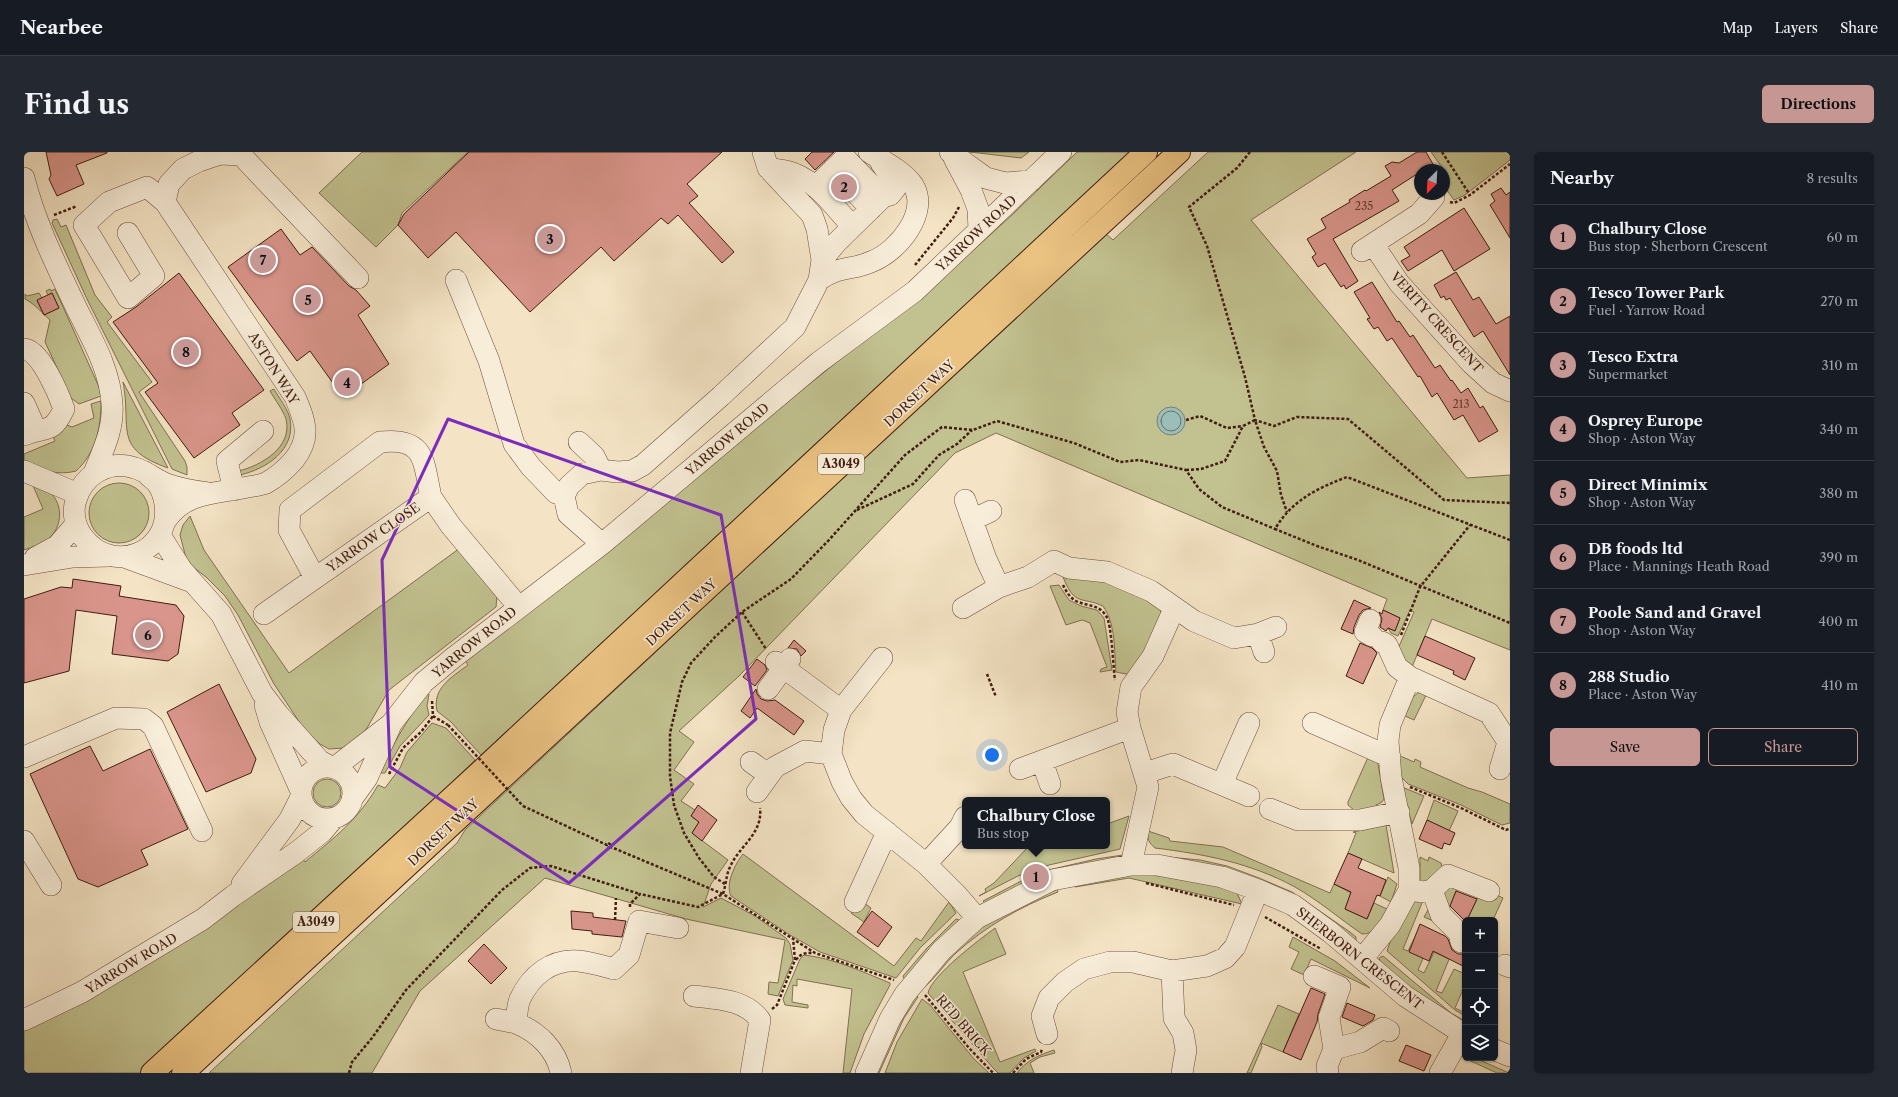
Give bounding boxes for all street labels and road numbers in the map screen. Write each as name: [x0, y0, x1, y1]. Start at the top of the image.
street label: YARROW ROAD: [932, 192, 1020, 275]
street label: VERITY CRESCENT: [1387, 267, 1487, 376]
street label: ASTON WAY: [245, 328, 303, 408]
street label: DORSET WAY: [880, 356, 958, 430]
street label: YARROW ROAD: [681, 399, 772, 479]
road number: A3049: [818, 454, 864, 474]
street label: YARROW CLOSE: [322, 499, 423, 576]
street label: DORSET WAY: [642, 575, 720, 649]
street label: YARROW ROAD: [428, 603, 520, 682]
street label: DORSET WAY: [404, 795, 482, 869]
street label: SHERBORN CRESCENT: [1293, 903, 1427, 1013]
road number: A3049: [293, 912, 339, 932]
street label: YARROW ROAD: [81, 929, 180, 997]
street label: RED BRICK: [933, 991, 996, 1060]

